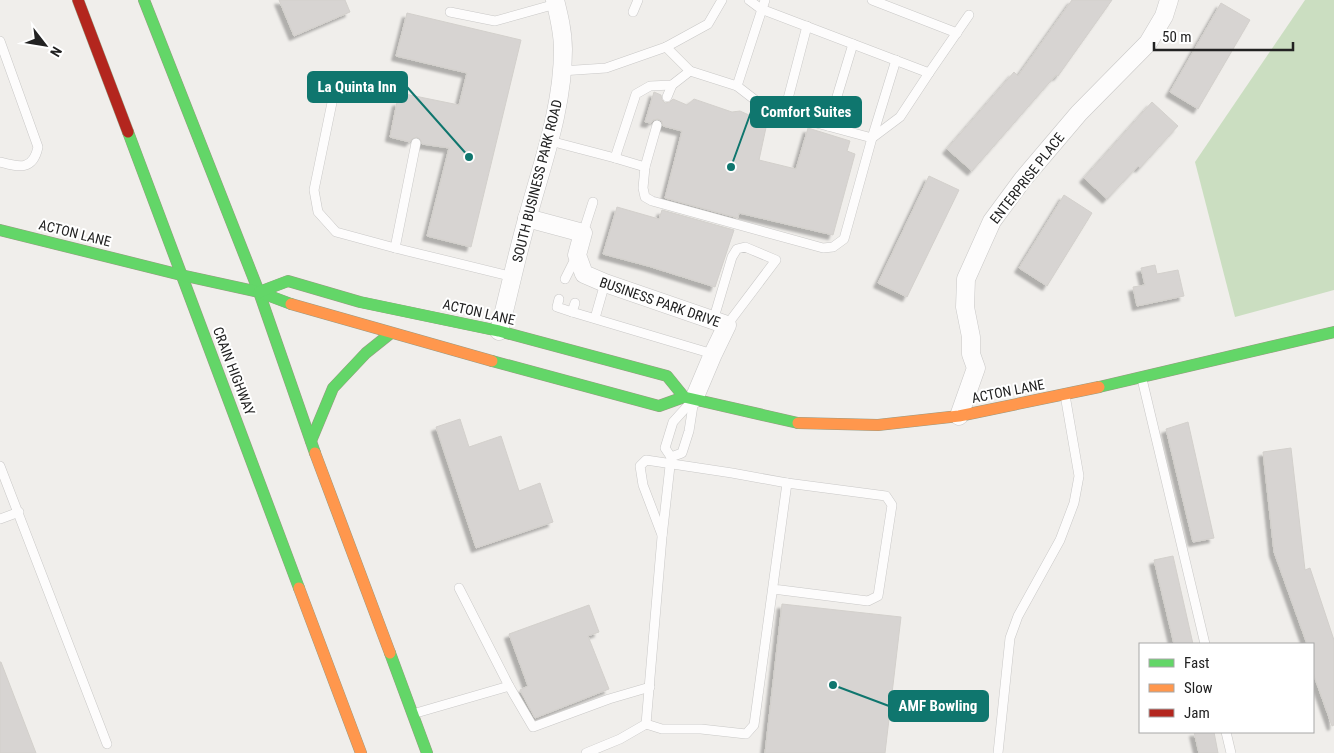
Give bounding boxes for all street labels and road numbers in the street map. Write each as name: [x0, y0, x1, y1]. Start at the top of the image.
street label: SOUTH BUSINESS PARK ROAD: [509, 98, 565, 264]
street label: ENTERPRISE PLACE: [987, 129, 1067, 227]
street label: ACTON LANE: [37, 216, 113, 250]
street label: BUSINESS PARK DRIVE: [598, 274, 722, 330]
street label: ACTON LANE: [441, 296, 517, 328]
street label: CRAIN HIGHWAY: [210, 325, 258, 418]
street label: ACTON LANE: [970, 376, 1046, 406]

